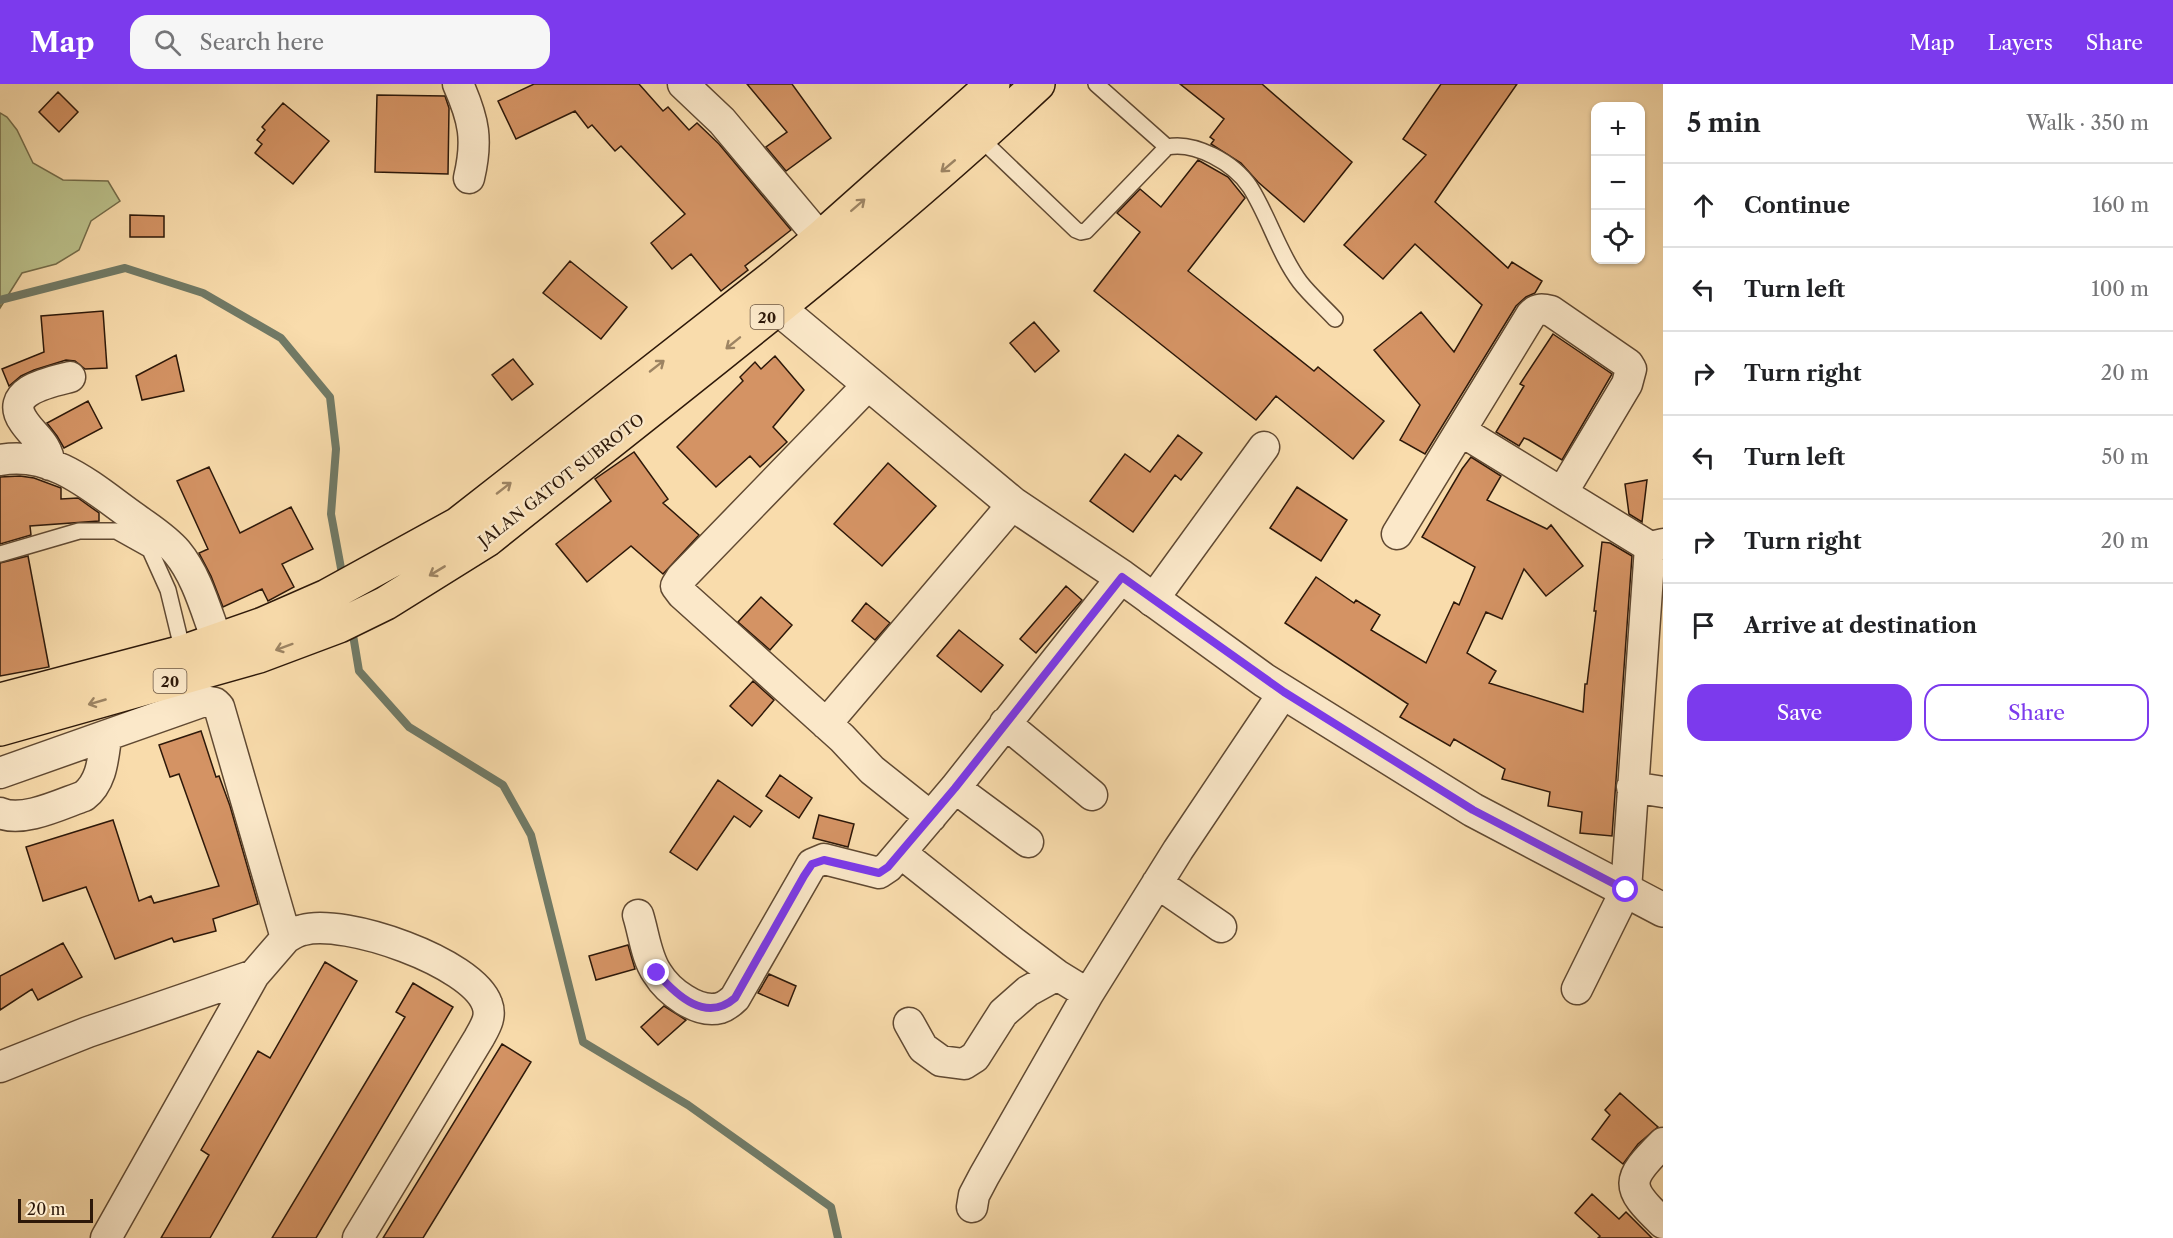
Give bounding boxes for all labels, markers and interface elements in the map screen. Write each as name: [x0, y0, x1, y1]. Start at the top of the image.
search box: [130, 15, 550, 69]
text: Map: [30, 25, 94, 59]
icon: search: [151, 26, 184, 59]
text: Search here: [199, 29, 324, 56]
text: Map: [1910, 30, 1955, 55]
text: Layers: [1988, 30, 2053, 55]
text: Share: [2086, 30, 2143, 55]
map controls: [1591, 102, 1645, 264]
button: +: [1591, 102, 1645, 156]
text: 5 min: [1687, 107, 1761, 139]
text: Walk · 350 m: [2026, 111, 2149, 135]
button: −: [1591, 156, 1645, 210]
one-way arrow: [941, 159, 957, 172]
icon: ahead: [1687, 189, 1720, 222]
text: Continue: [1744, 192, 1850, 219]
text: 160 m: [2092, 193, 2149, 217]
one-way arrow: [850, 198, 865, 212]
button: locate: [1591, 210, 1645, 264]
icon: left: [1687, 273, 1720, 306]
text: Turn left: [1744, 276, 1845, 303]
text: 100 m: [2091, 277, 2149, 301]
road number: 20: [750, 305, 783, 329]
one-way arrow: [726, 337, 742, 350]
icon: right: [1687, 357, 1720, 390]
one-way arrow: [648, 360, 664, 373]
text: Turn right: [1744, 360, 1862, 387]
text: 20 m: [2101, 361, 2149, 385]
street label: JALAN GATOT SUBROTO: [472, 409, 648, 553]
icon: left: [1687, 441, 1720, 474]
text: Turn left: [1744, 444, 1845, 471]
text: 50 m: [2102, 445, 2149, 469]
one-way arrow: [496, 481, 512, 494]
icon: right: [1687, 525, 1720, 558]
text: Turn right: [1744, 528, 1862, 555]
text: 20 m: [2101, 529, 2149, 553]
one-way arrow: [429, 566, 446, 578]
icon: arrive: [1687, 609, 1720, 642]
text: Arrive at destination: [1744, 612, 1977, 639]
one-way arrow: [275, 642, 293, 653]
road number: 20: [154, 669, 186, 693]
button: Save: [1687, 684, 1912, 741]
button: Share: [1924, 684, 2149, 741]
one-way arrow: [88, 697, 107, 708]
route start: [1612, 876, 1638, 902]
route end: [643, 959, 669, 985]
scale bar: [18, 1196, 93, 1224]
text: 20 m: [27, 1199, 66, 1219]

